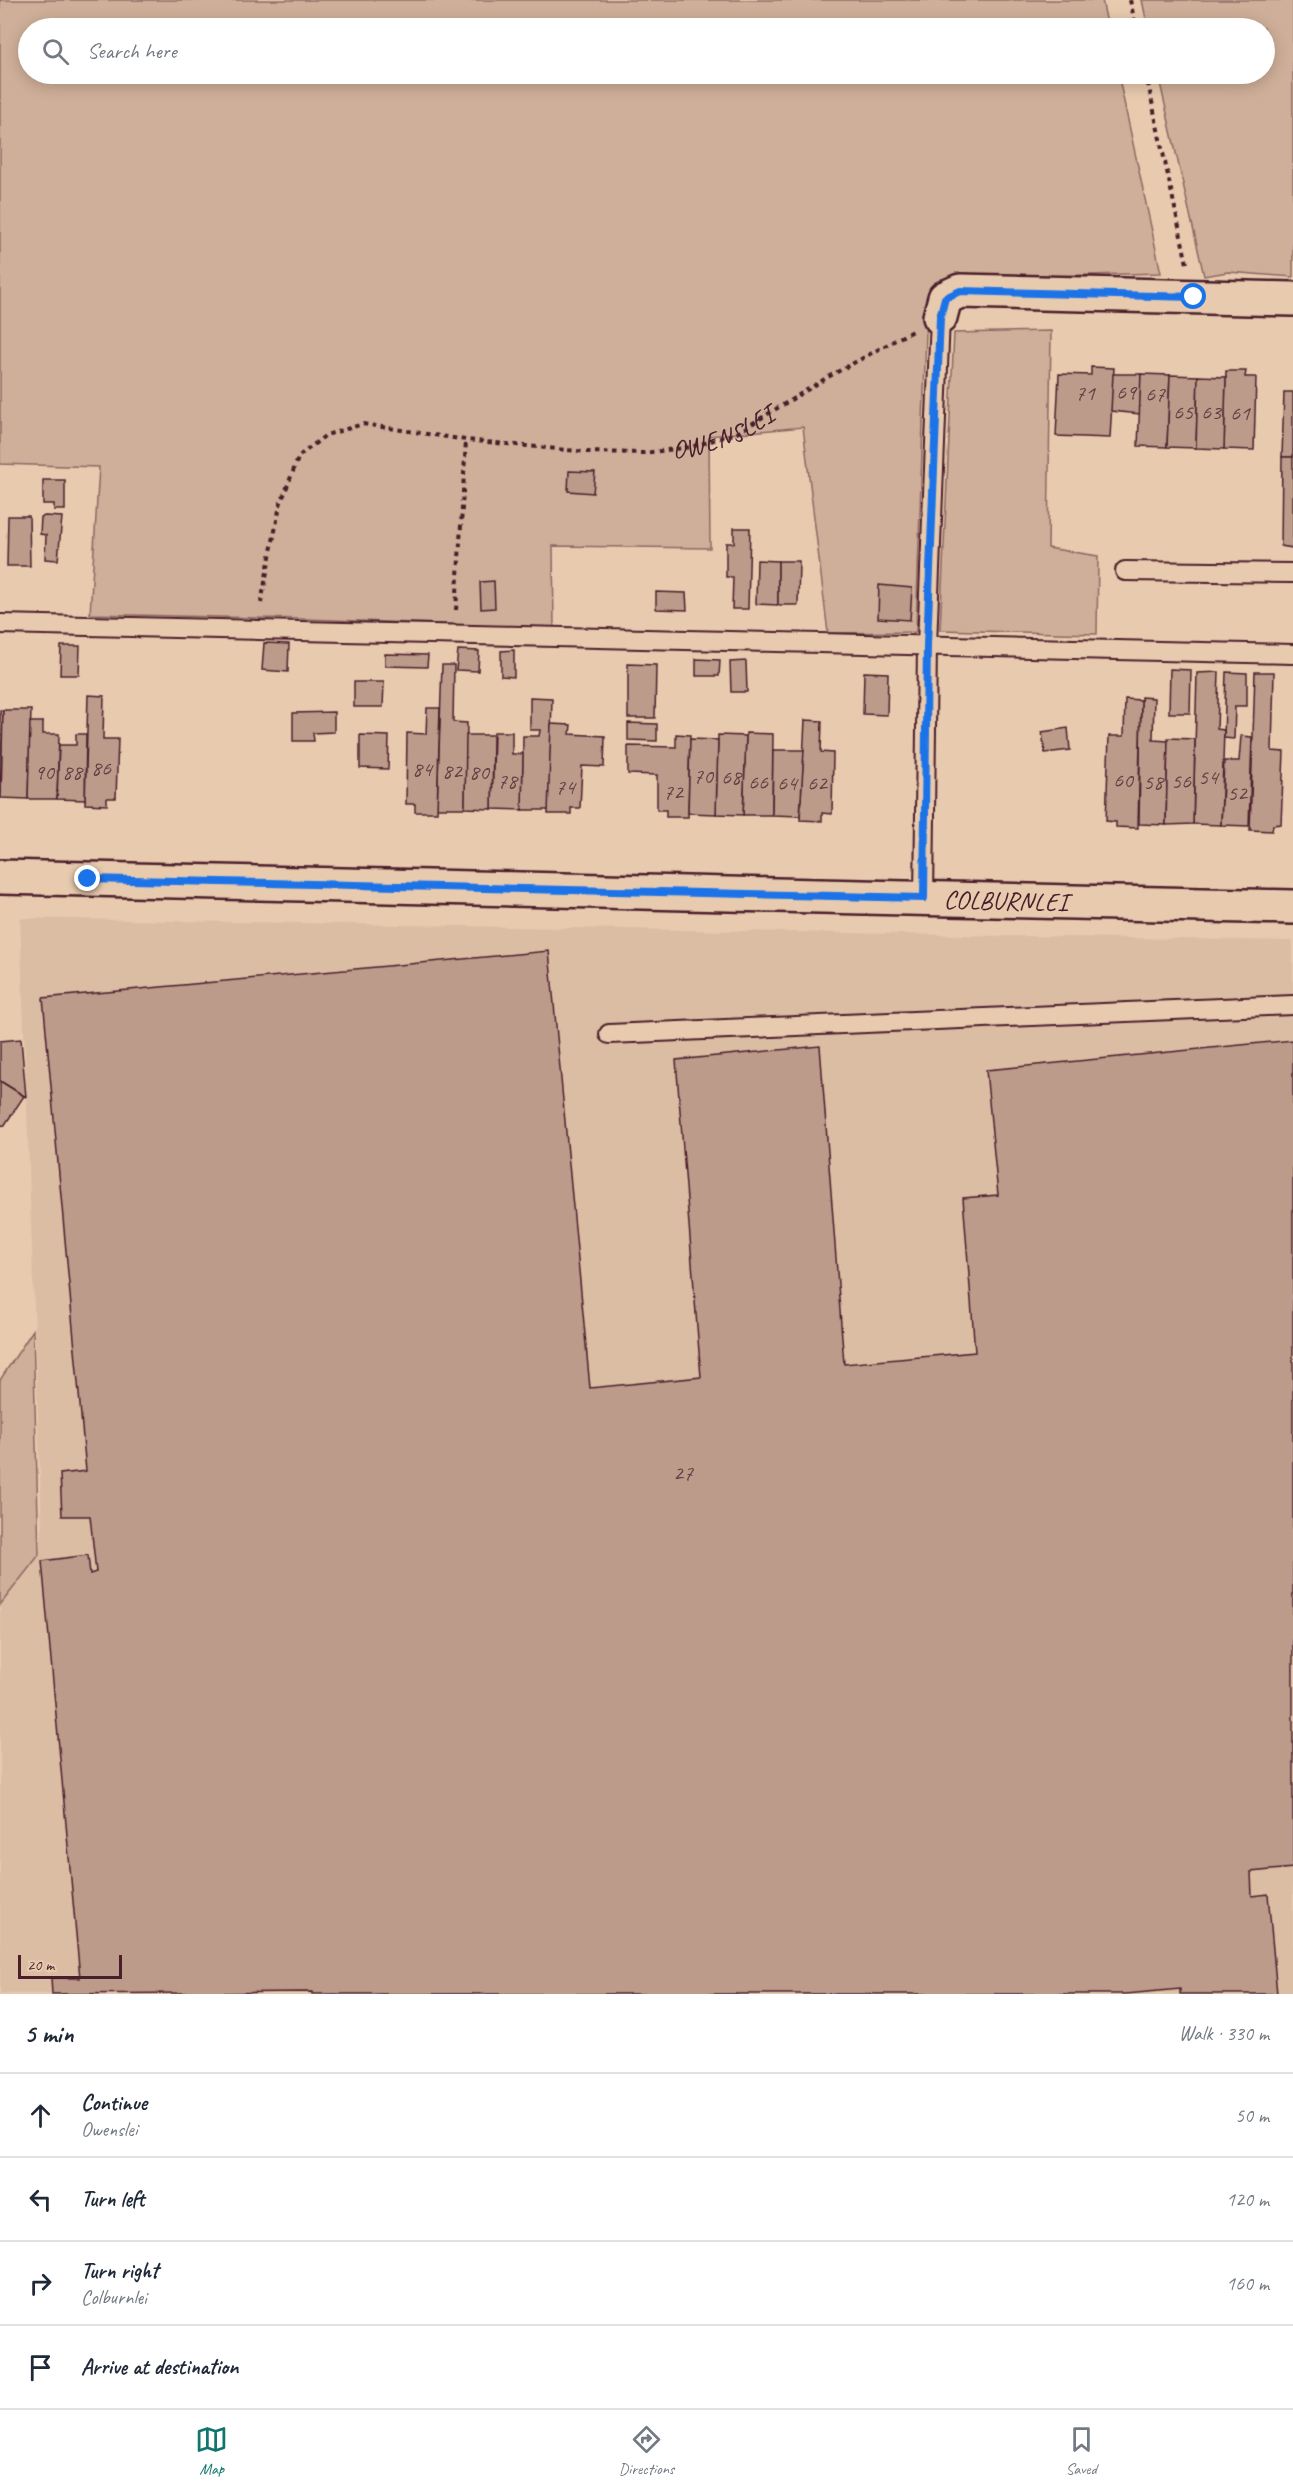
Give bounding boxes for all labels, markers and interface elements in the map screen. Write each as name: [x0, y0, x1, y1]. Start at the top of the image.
search box: [18, 18, 1275, 84]
icon: search: [39, 35, 72, 68]
text: Search here: [87, 37, 177, 65]
route start: [1180, 283, 1206, 309]
house number: 69: [1116, 378, 1138, 406]
house number: 71: [1075, 379, 1096, 407]
house number: 67: [1145, 380, 1166, 408]
street label: OWENSLEI: [670, 395, 785, 466]
house number: 65: [1173, 398, 1194, 426]
house number: 63: [1201, 398, 1223, 426]
house number: 61: [1230, 399, 1251, 427]
house number: 86: [91, 754, 112, 782]
house number: 84: [412, 755, 434, 783]
house number: 82: [442, 757, 464, 785]
house number: 90: [34, 758, 56, 786]
house number: 88: [62, 758, 84, 786]
house number: 80: [469, 758, 491, 786]
house number: 70: [693, 762, 715, 790]
house number: 68: [721, 763, 743, 791]
house number: 54: [1198, 763, 1220, 791]
house number: 60: [1113, 766, 1135, 794]
house number: 78: [497, 767, 519, 795]
house number: 56: [1171, 767, 1192, 795]
house number: 66: [748, 768, 769, 796]
house number: 58: [1143, 768, 1165, 796]
house number: 64: [777, 769, 799, 797]
house number: 62: [807, 769, 829, 797]
house number: 74: [555, 773, 577, 801]
house number: 72: [663, 778, 685, 806]
house number: 52: [1227, 779, 1249, 807]
route end: [74, 865, 100, 891]
street label: COLBURNLEI: [943, 882, 1074, 918]
house number: 27: [673, 1459, 694, 1487]
scale bar: [18, 1952, 122, 1980]
text: 20 m: [27, 1955, 54, 1975]
text: 5 min: [24, 2017, 73, 2050]
text: Walk · 330 m: [1179, 2021, 1269, 2046]
text: Continue: [81, 2089, 147, 2117]
icon: ahead: [24, 2099, 57, 2132]
text: 50 m: [1235, 2103, 1269, 2128]
text: Owenslei: [81, 2117, 137, 2142]
icon: left: [24, 2183, 57, 2216]
text: Turn left: [81, 2185, 145, 2213]
text: 120 m: [1226, 2187, 1269, 2212]
text: Turn right: [81, 2257, 158, 2285]
icon: right: [24, 2267, 57, 2300]
text: 160 m: [1226, 2271, 1269, 2296]
text: Colburnlei: [81, 2285, 147, 2310]
icon: arrive: [24, 2351, 57, 2384]
text: Arrive at destination: [81, 2353, 238, 2381]
tab: Map: [195, 2423, 228, 2479]
tab: Directions: [619, 2423, 674, 2479]
tab: Saved: [1065, 2423, 1098, 2479]

